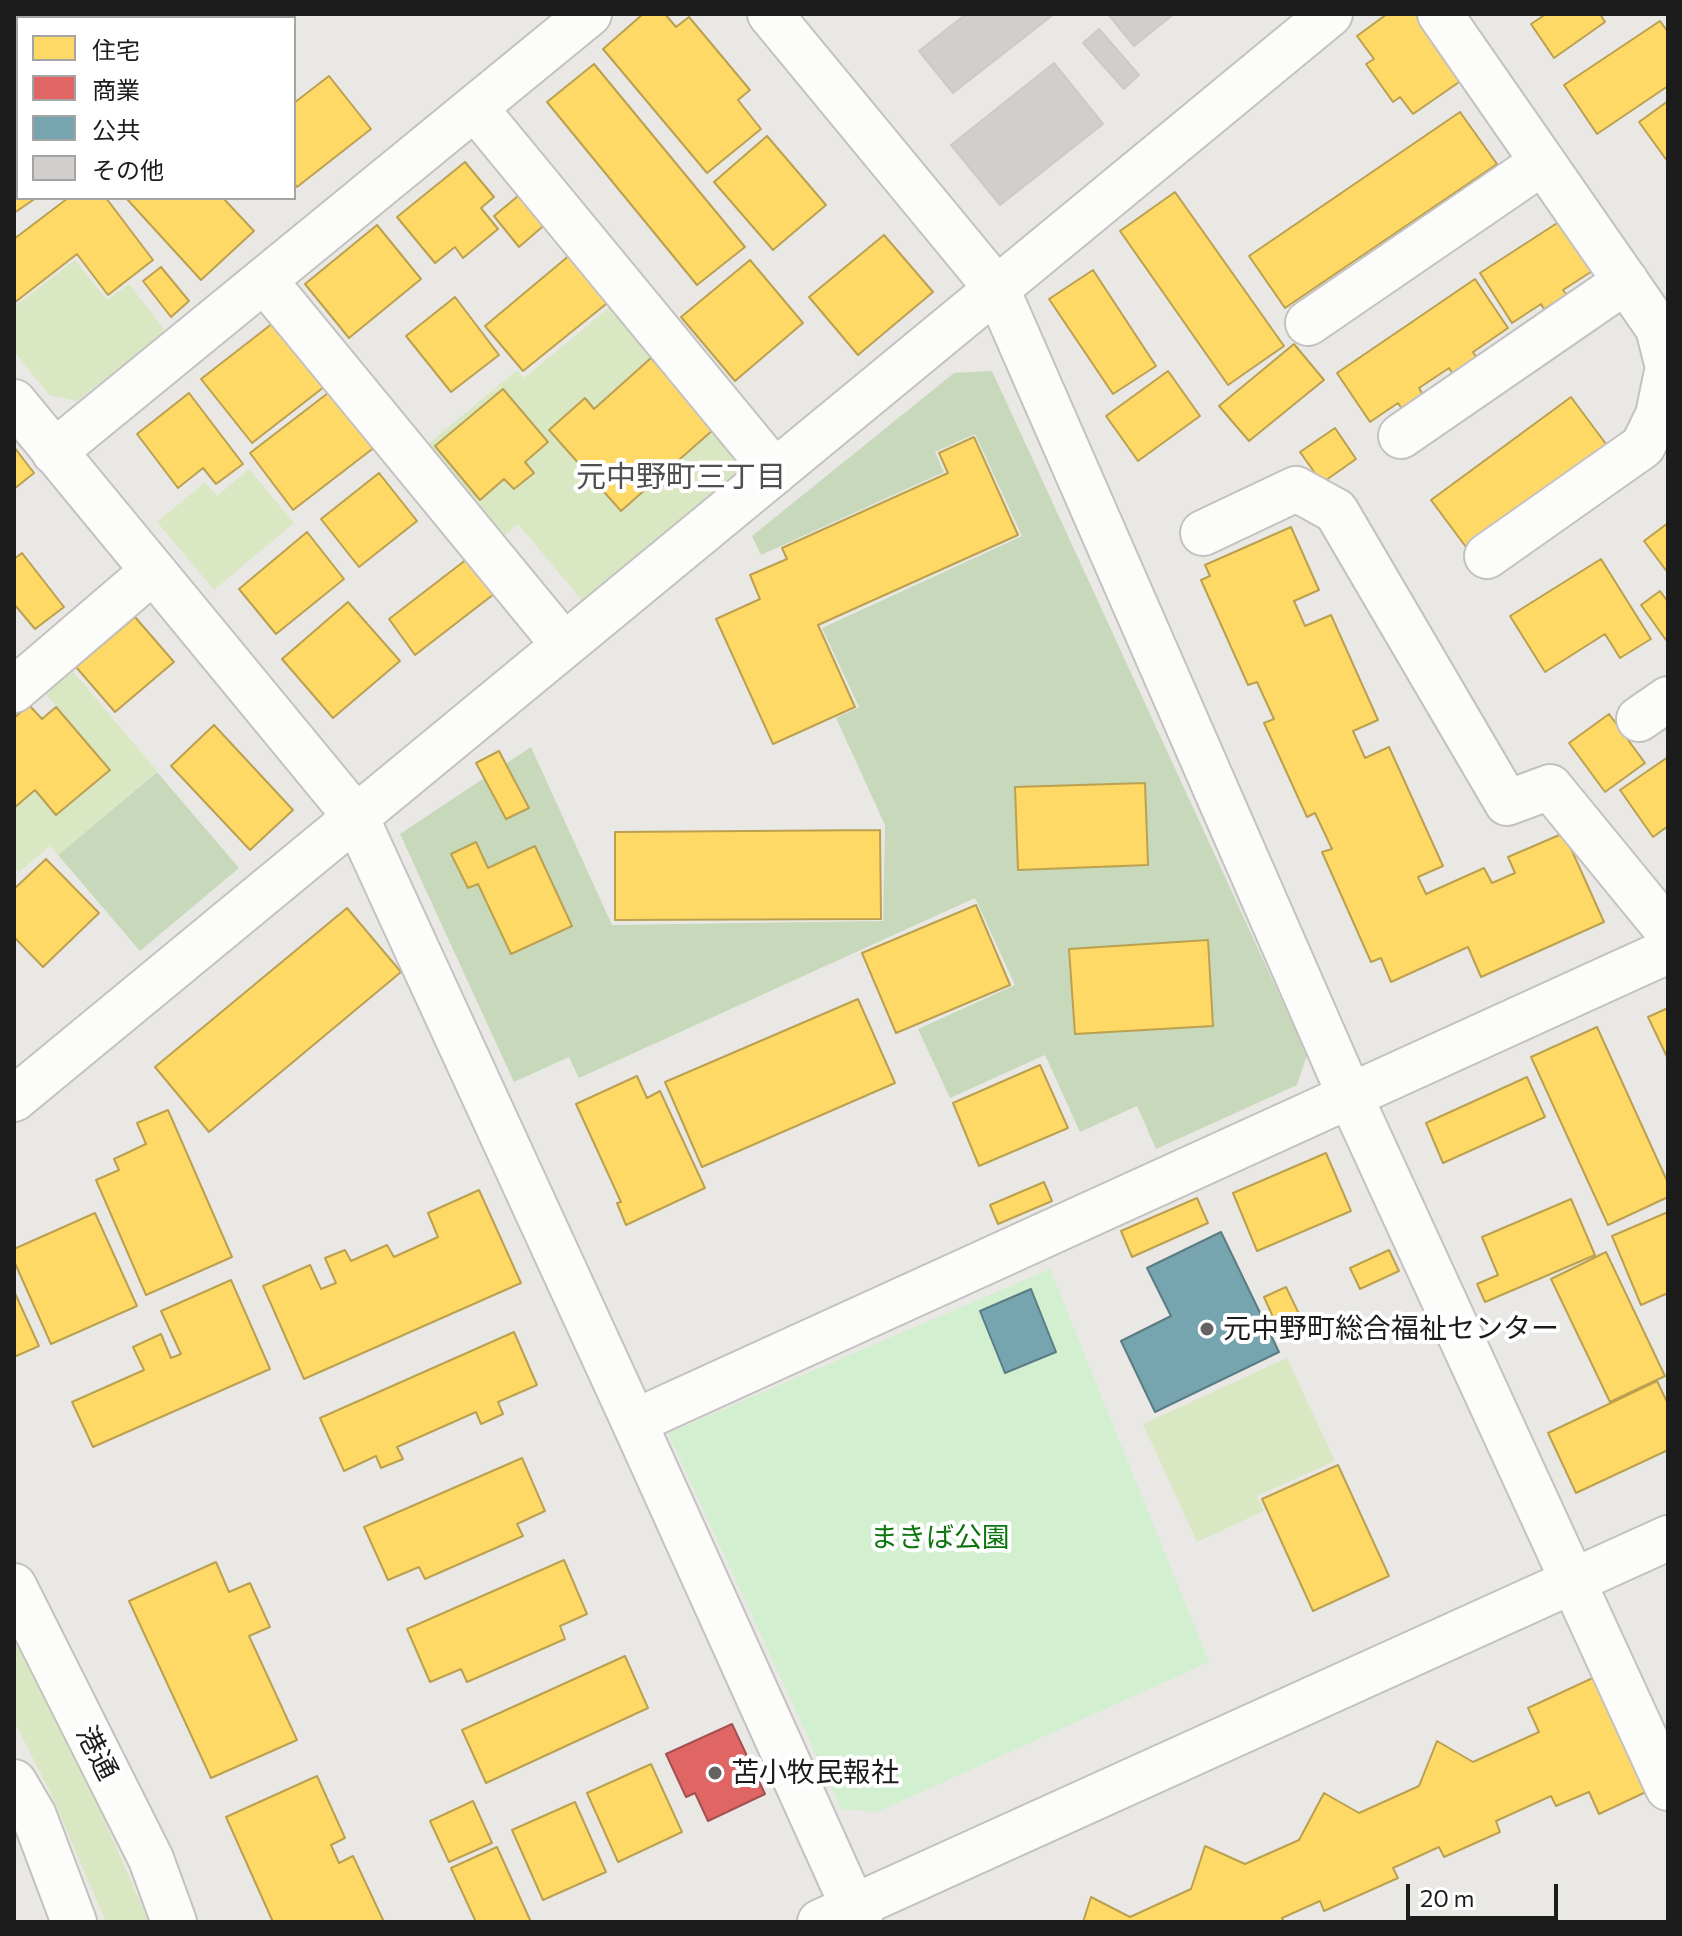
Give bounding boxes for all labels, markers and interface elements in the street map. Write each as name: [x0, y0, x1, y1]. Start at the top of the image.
legend: [16, 16, 296, 200]
text: 住宅: [92, 35, 140, 64]
text: 商業: [92, 75, 140, 104]
text: 公共: [92, 115, 140, 144]
text: その他: [92, 155, 164, 184]
district label: 元中野町三丁目: [576, 459, 786, 495]
place label: 元中野町総合福祉センター: [1223, 1312, 1559, 1346]
marker: 元中野町総合福祉センター: [1198, 1320, 1216, 1338]
park label: まきば公園: [870, 1521, 1010, 1555]
street label: 港通: [69, 1720, 125, 1786]
place label: 苫小牧民報社: [731, 1756, 899, 1790]
marker: 苫小牧民報社: [706, 1764, 724, 1782]
scale bar: [1410, 1868, 1562, 1918]
text: 20 m: [1420, 1883, 1474, 1912]

